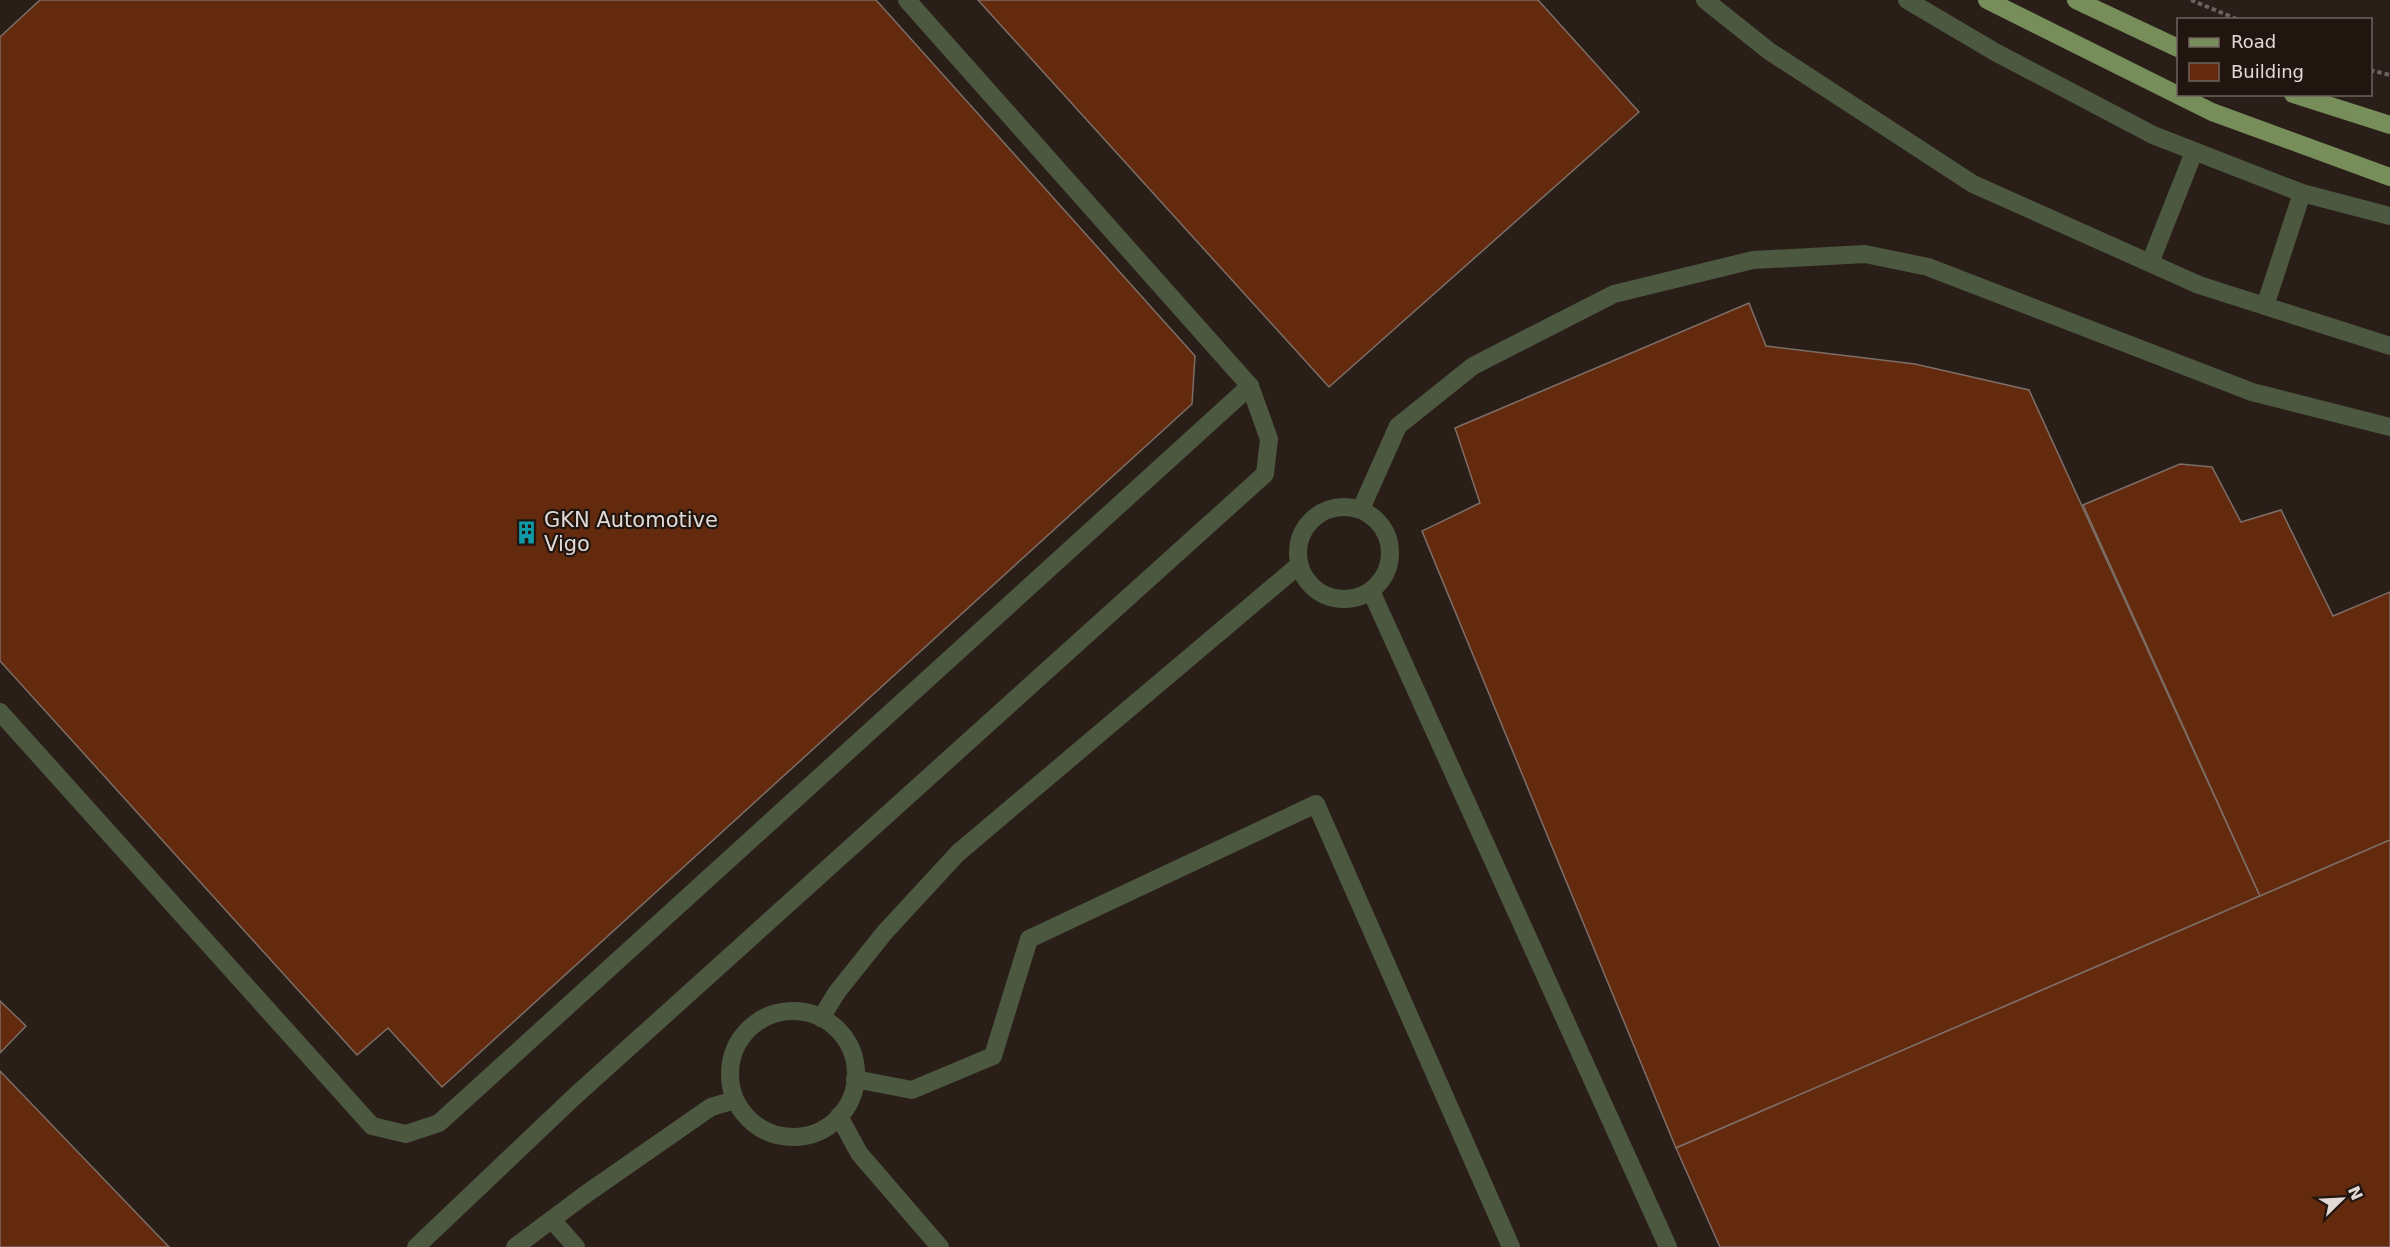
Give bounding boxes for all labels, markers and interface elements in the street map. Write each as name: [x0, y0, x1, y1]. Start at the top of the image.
legend: [2177, 18, 2372, 96]
text: Road: [2231, 31, 2276, 52]
text: Building: [2231, 61, 2304, 82]
place label: GKN Automotive Vigo: [544, 508, 718, 556]
building icon: GKN Automotive Vigo: [513, 519, 539, 545]
north arrow: [2312, 1169, 2372, 1229]
text: N: [2344, 1183, 2367, 1203]

